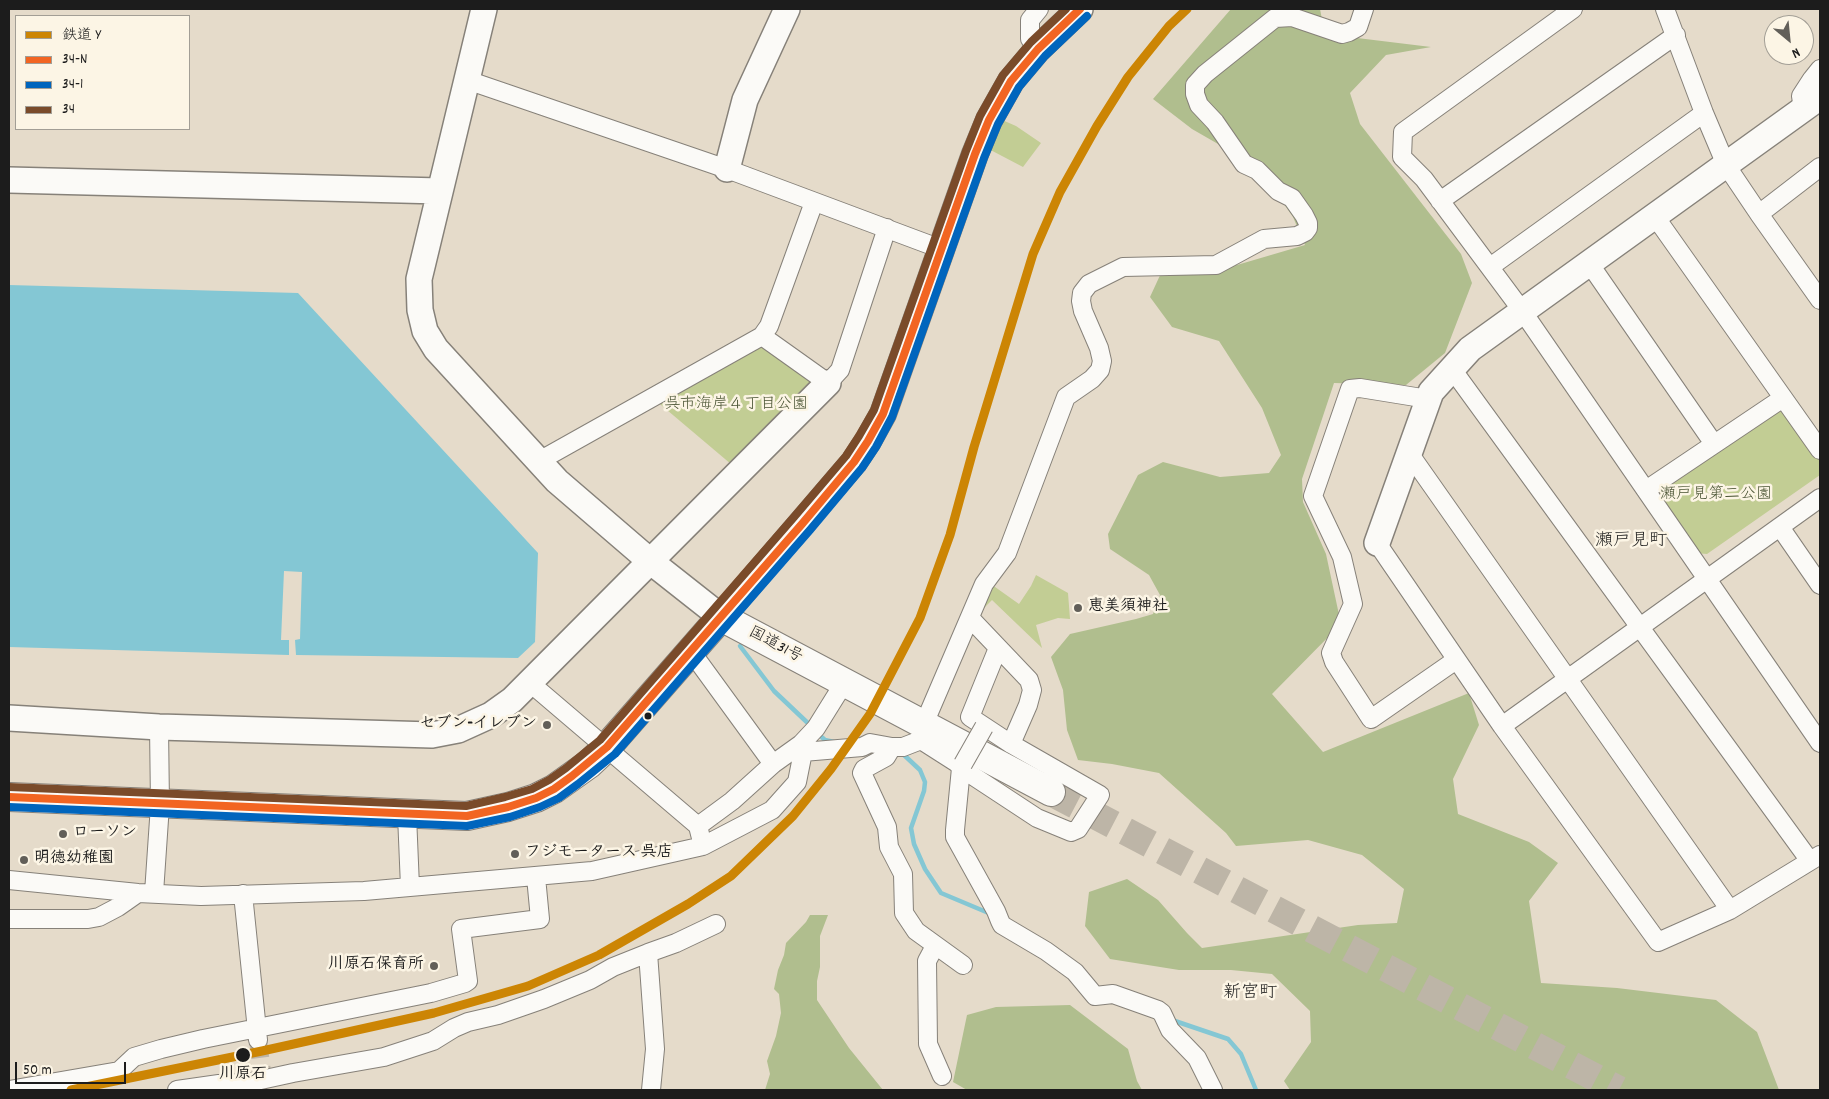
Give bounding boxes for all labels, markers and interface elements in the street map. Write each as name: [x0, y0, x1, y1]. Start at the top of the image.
legend: [15, 15, 190, 130]
north arrow: [1764, 15, 1814, 65]
text: 鉄道 Y: [62, 25, 101, 47]
text: N: [1788, 42, 1803, 63]
text: 34-N: [62, 49, 87, 71]
text: 34-1: [62, 74, 83, 96]
text: 34: [62, 99, 75, 121]
park label: 呉市海岸４丁目公園: [664, 396, 808, 416]
park label: 瀬戸見第二公園: [1660, 486, 1772, 506]
district label: 瀬戸見町: [1595, 532, 1667, 554]
place label: 恵美須神社: [1088, 598, 1168, 618]
marker: 恵美須神社: [1072, 602, 1084, 614]
street label: 国道31号: [745, 624, 805, 668]
unlabelled marker: [643, 711, 653, 721]
place label: セブン-イレブン: [420, 715, 537, 735]
marker: セブン-イレブン: [541, 719, 553, 731]
place label: ローソン: [73, 824, 137, 844]
marker: ローソン: [57, 828, 69, 840]
place label: フジモータース 呉店: [525, 844, 673, 864]
marker: フジモータース 呉店: [509, 848, 521, 860]
place label: 明徳幼稚園: [34, 850, 114, 870]
marker: 明徳幼稚園: [18, 854, 30, 866]
place label: 川原石保育所: [328, 956, 424, 976]
marker: 川原石保育所: [428, 960, 440, 972]
district label: 新宮町: [1223, 984, 1277, 1006]
marker: 川原石: [234, 1046, 252, 1064]
scale bar: [18, 1052, 129, 1084]
text: 50 m: [23, 1060, 52, 1082]
place label: 川原石: [219, 1066, 267, 1086]

